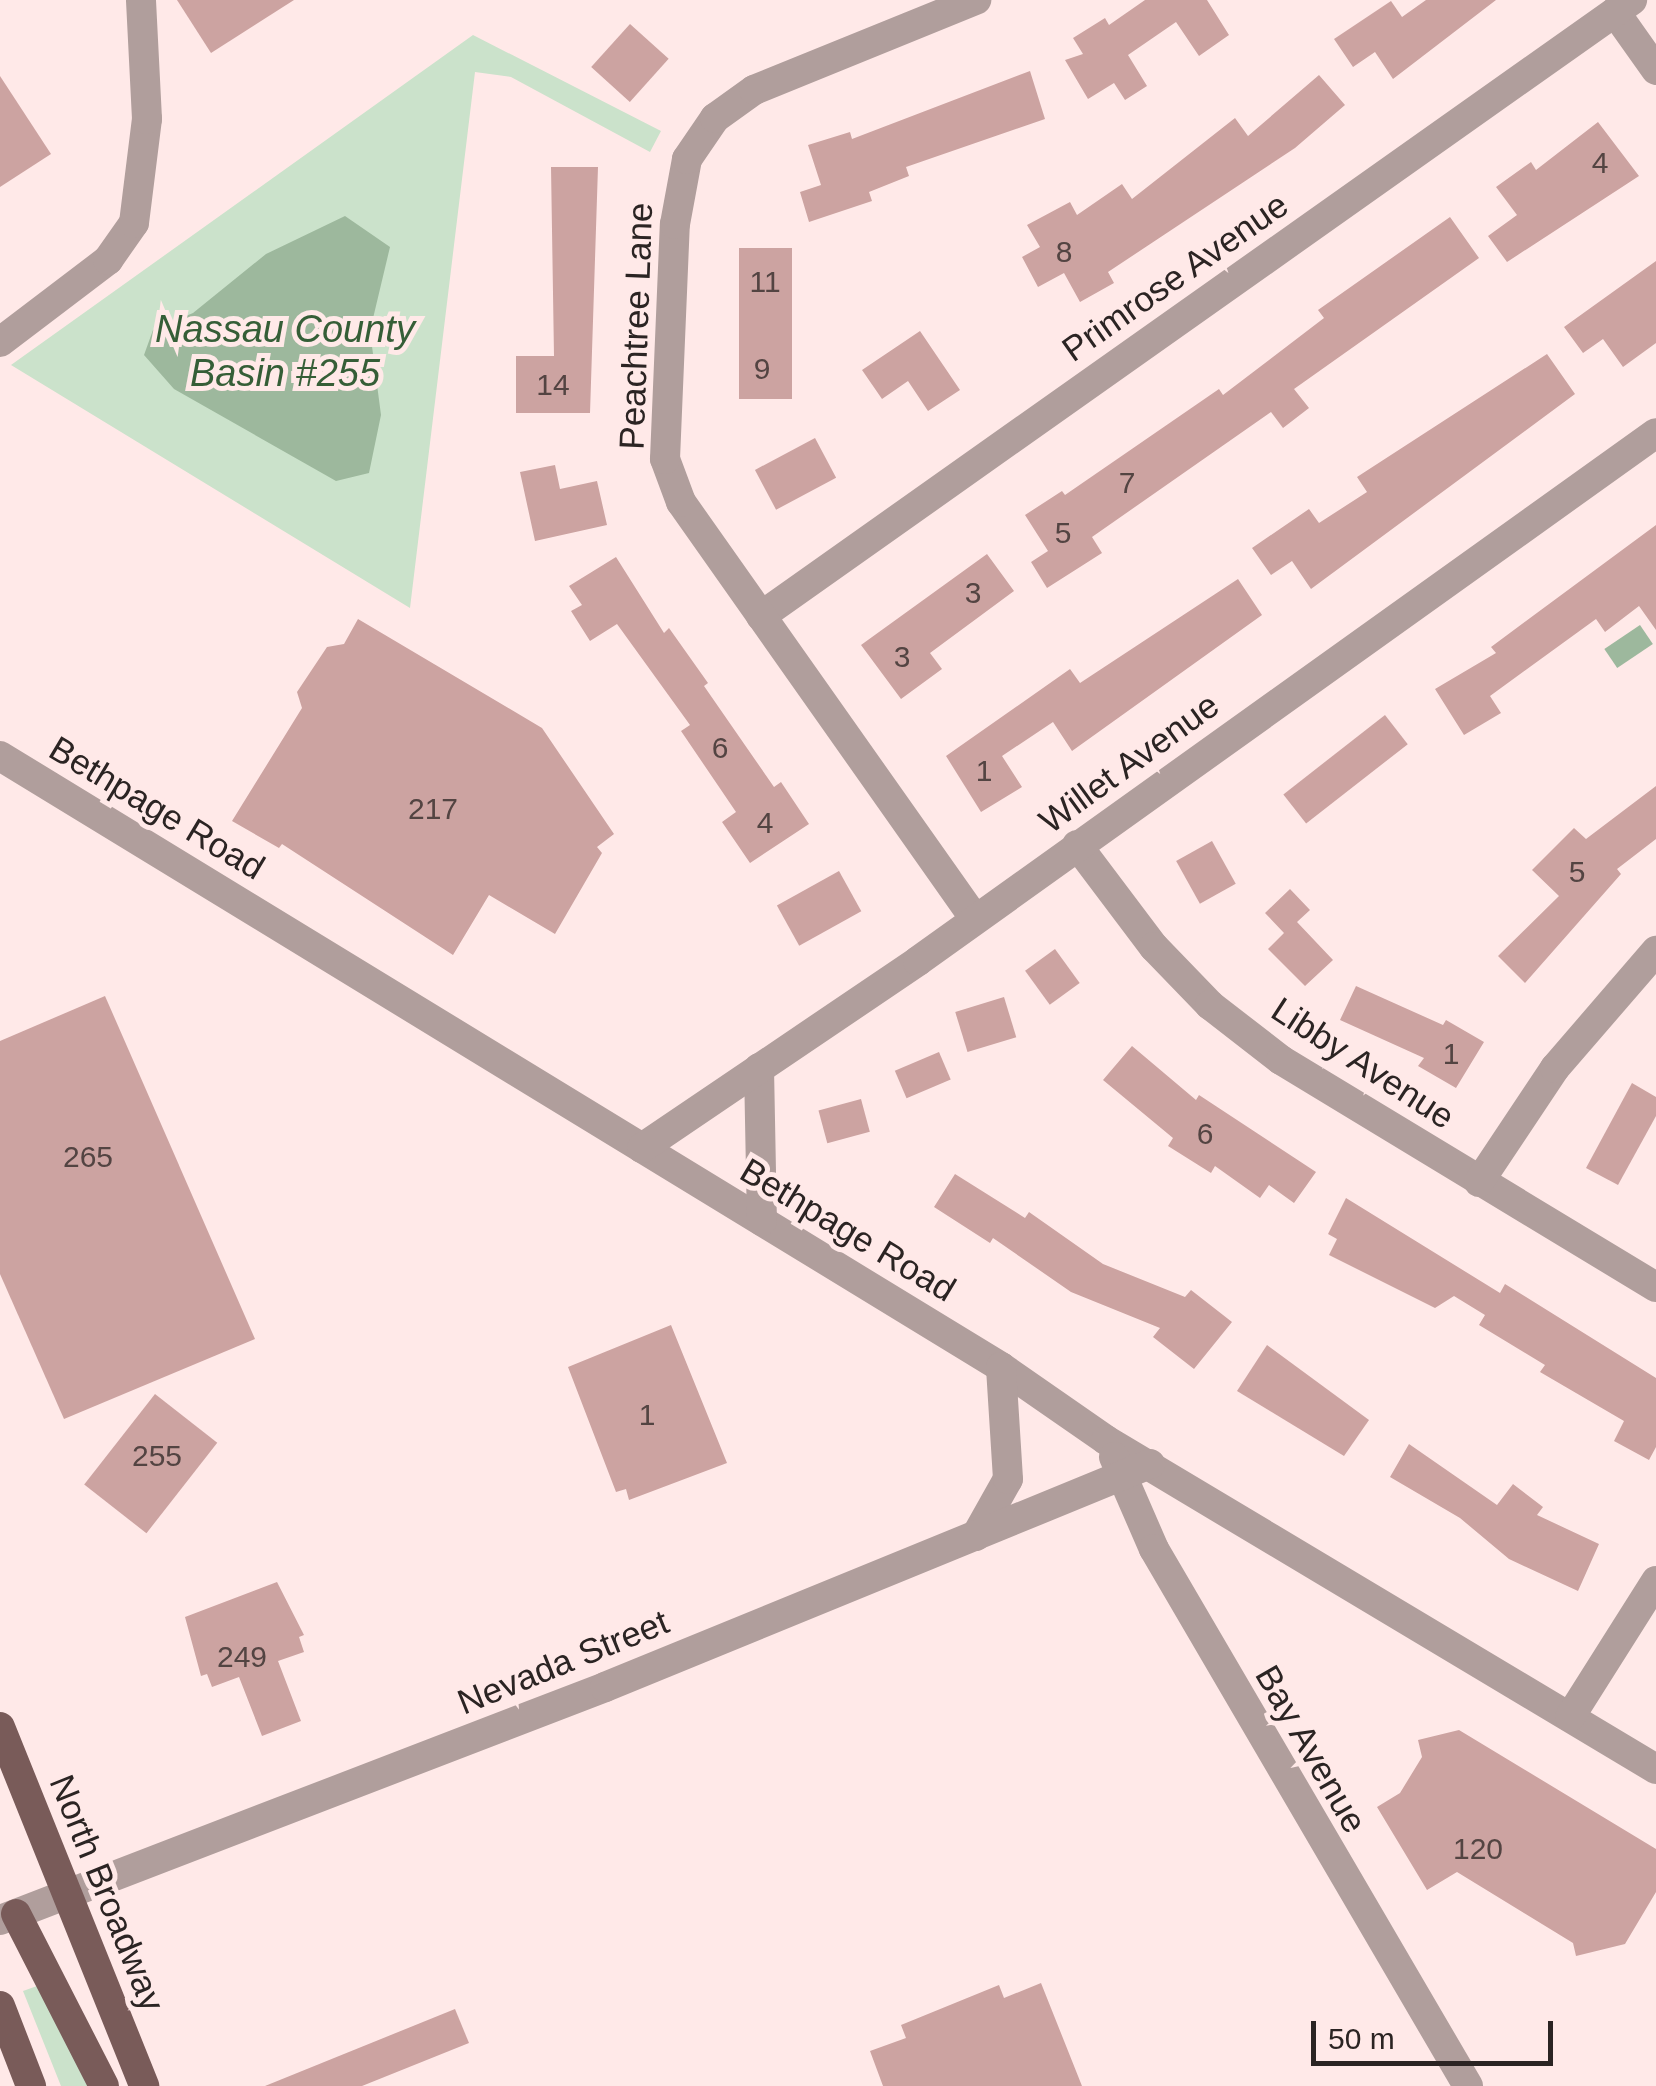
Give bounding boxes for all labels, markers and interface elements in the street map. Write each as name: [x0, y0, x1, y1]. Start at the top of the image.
house number: 4: [1592, 145, 1608, 181]
street label: Primrose Avenue: [1053, 183, 1297, 371]
street label: Peachtree Lane: [611, 202, 661, 450]
house number: 8: [1056, 234, 1072, 270]
house number: 11: [749, 264, 781, 300]
water label: Nassau County Basin #255: [155, 307, 415, 396]
house number: 9: [754, 351, 770, 387]
house number: 14: [536, 367, 570, 403]
house number: 7: [1119, 465, 1135, 501]
house number: 5: [1055, 515, 1071, 551]
house number: 3: [965, 575, 981, 611]
house number: 3: [894, 639, 910, 675]
street label: Willet Avenue: [1030, 683, 1228, 843]
street label: Bethpage Road: [42, 727, 272, 889]
house number: 6: [712, 730, 728, 766]
house number: 1: [976, 753, 992, 789]
house number: 217: [408, 791, 458, 827]
house number: 4: [757, 805, 773, 841]
house number: 5: [1569, 854, 1585, 890]
street label: Libby Avenue: [1263, 988, 1463, 1138]
house number: 1: [1443, 1036, 1459, 1072]
house number: 6: [1197, 1116, 1213, 1152]
house number: 265: [63, 1139, 113, 1175]
street label: Bethpage Road: [733, 1149, 963, 1311]
house number: 1: [639, 1397, 655, 1433]
house number: 255: [132, 1438, 182, 1474]
street label: Nevada Street: [451, 1601, 675, 1723]
house number: 249: [217, 1639, 267, 1675]
street label: Bay Avenue: [1246, 1657, 1376, 1841]
street label: North Broadway: [41, 1769, 173, 2017]
house number: 120: [1453, 1831, 1503, 1867]
scale bar: [1316, 2001, 1558, 2063]
text: 50 m: [1328, 2022, 1395, 2055]

